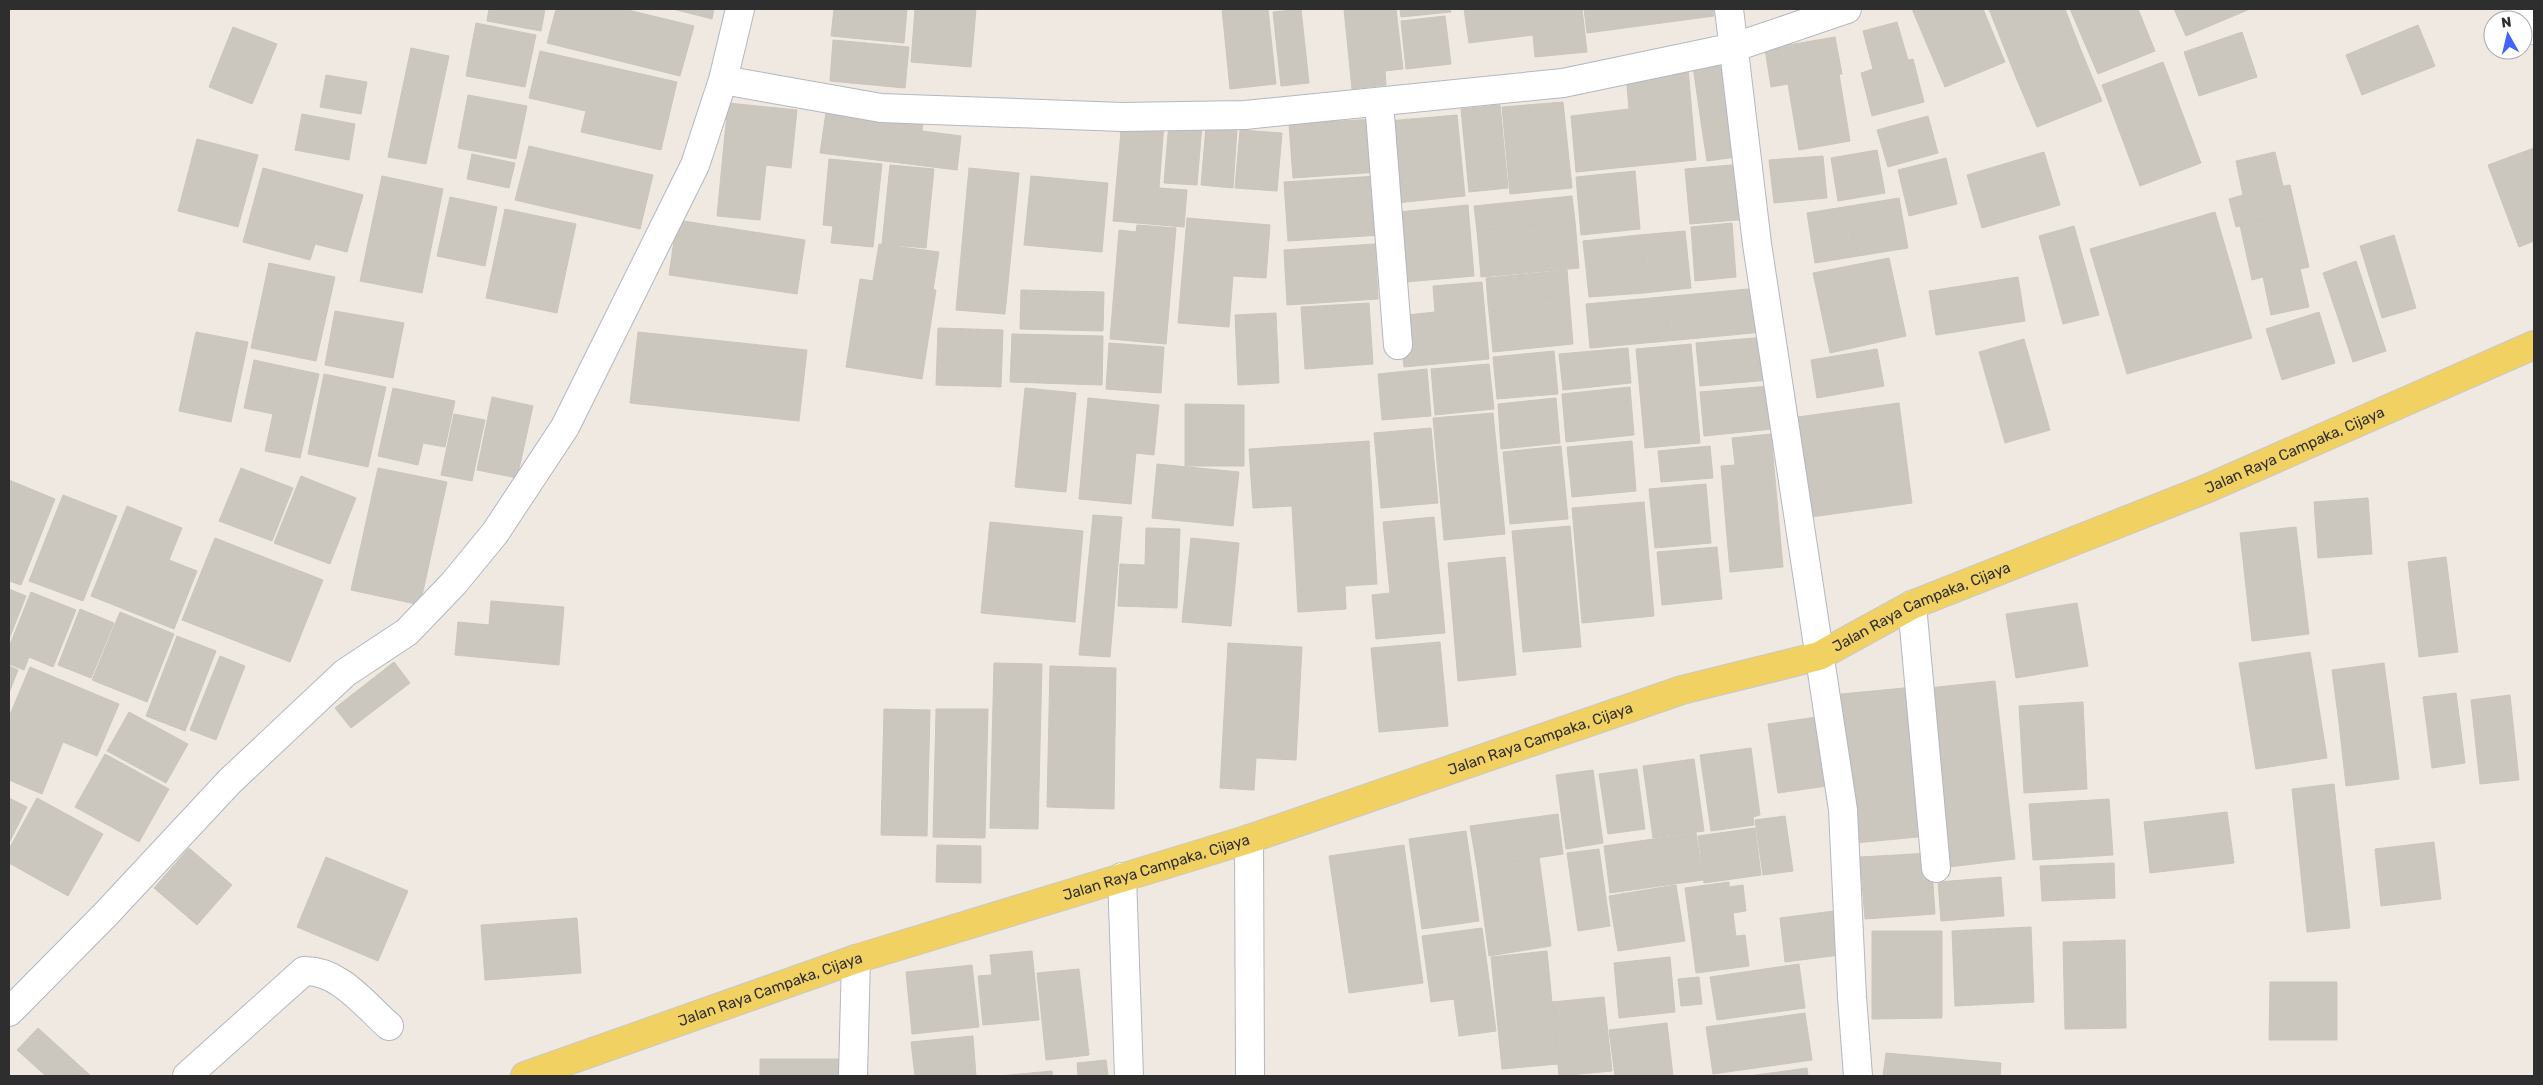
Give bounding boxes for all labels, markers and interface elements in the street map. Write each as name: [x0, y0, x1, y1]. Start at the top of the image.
north arrow: [2483, 10, 2533, 60]
text: N: [2500, 14, 2512, 32]
street label: Jalan Raya Campaka, Cijaya: [2202, 403, 2387, 497]
street label: Jalan Raya Campaka, Cijaya: [1829, 558, 2013, 656]
street label: Jalan Raya Campaka, Cijaya: [1445, 699, 1635, 779]
street label: Jalan Raya Campaka, Cijaya: [1061, 830, 1252, 904]
street label: Jalan Raya Campaka, Cijaya: [676, 949, 864, 1030]

